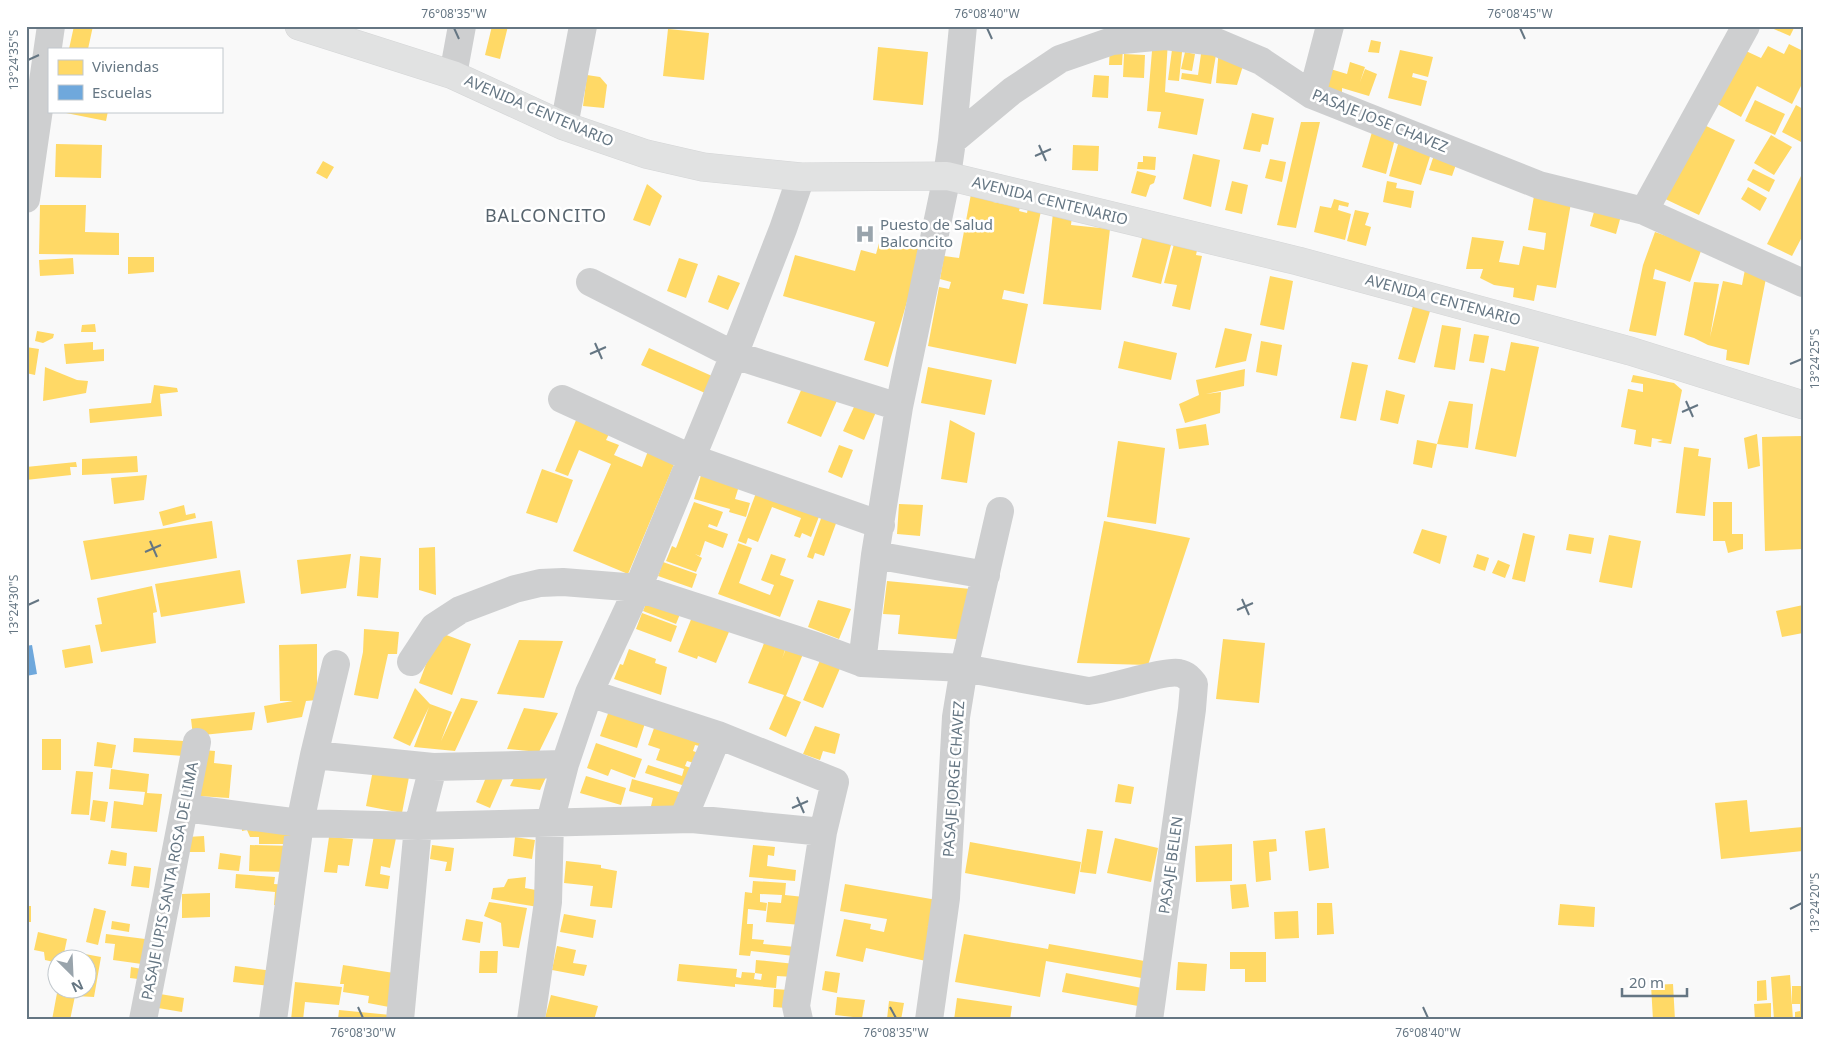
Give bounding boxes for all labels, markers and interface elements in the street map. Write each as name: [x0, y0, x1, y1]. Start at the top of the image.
text: 76°08'35"W: [421, 5, 487, 22]
text: 76°08'40"W: [954, 5, 1020, 22]
text: 76°08'45"W: [1487, 5, 1553, 22]
text: 13°24'35"S: [5, 29, 22, 90]
legend: [48, 48, 222, 112]
text: Viviendas: [92, 56, 159, 76]
street label: AVENIDA CENTENARIO: [462, 70, 617, 151]
text: Escuelas: [92, 82, 152, 102]
street label: PASAJE JOSE CHAVEZ: [1310, 84, 1451, 156]
street label: AVENIDA CENTENARIO: [970, 171, 1130, 229]
district label: BALCONCITO: [485, 203, 607, 227]
place label: Puesto de Salud Balconcito: [880, 214, 993, 251]
hospital icon: Puesto de Salud Balconcito: [854, 223, 876, 245]
street label: AVENIDA CENTENARIO: [1363, 269, 1523, 329]
text: 13°24'25"S: [1806, 328, 1823, 389]
text: 13°24'30"S: [5, 574, 22, 635]
street label: PASAJE JORGE CHAVEZ: [938, 700, 968, 858]
street label: PASAJE UPIS SANTA ROSA DE LIMA: [136, 760, 202, 1002]
street label: PASAJE BELEN: [1153, 815, 1187, 915]
text: 13°24'20"S: [1806, 872, 1823, 933]
north arrow: [48, 948, 98, 998]
scale bar: [1622, 966, 1686, 998]
text: 20 m: [1629, 972, 1664, 992]
text: N: [68, 975, 87, 997]
text: 76°08'30"W: [330, 1024, 396, 1041]
text: 76°08'35"W: [863, 1024, 929, 1041]
text: 76°08'40"W: [1395, 1024, 1461, 1041]

